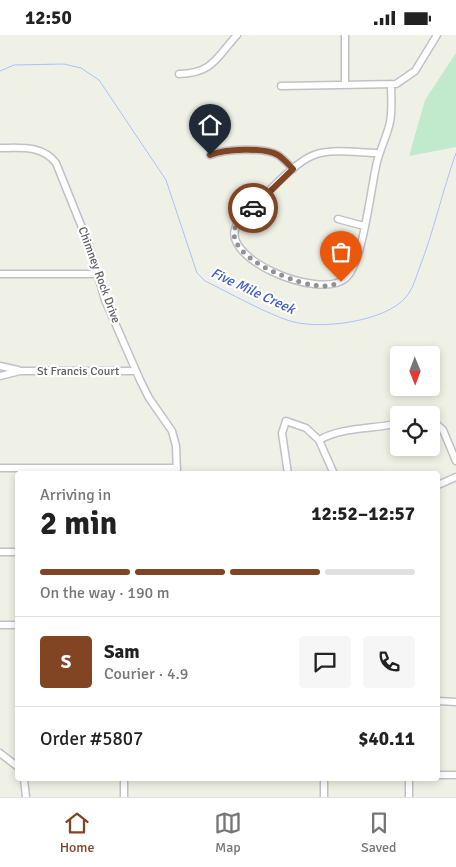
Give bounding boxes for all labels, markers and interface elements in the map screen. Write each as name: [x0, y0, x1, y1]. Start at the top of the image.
text: 12:50: [25, 6, 72, 30]
pin: [189, 104, 231, 155]
icon: home: [196, 111, 224, 139]
courier: [228, 183, 278, 233]
icon: car: [239, 194, 267, 222]
street label: Chimney Rock Drive: [75, 225, 123, 325]
pin: [320, 231, 362, 282]
icon: bag: [327, 238, 355, 266]
water label: Five Mile Creek: [208, 264, 300, 319]
north arrow: [390, 346, 440, 396]
map controls: [390, 346, 440, 456]
street label: St Francis Court: [37, 364, 119, 379]
button: locate: [390, 406, 440, 456]
text: Arriving in: [40, 485, 111, 505]
text: 12:52–12:57: [311, 502, 415, 526]
text: 2 min: [40, 504, 117, 543]
text: On the way · 190 m: [40, 583, 170, 603]
button: chat: [299, 636, 351, 688]
button: phone: [363, 636, 415, 688]
text: Sam: [104, 640, 140, 664]
text: S: [61, 650, 71, 674]
text: Courier · 4.9: [104, 664, 188, 684]
text: Order #5807: [40, 727, 143, 751]
text: $40.11: [358, 727, 415, 751]
tab: Home: [60, 809, 95, 856]
tab: Map: [214, 809, 242, 856]
tab: Saved: [361, 809, 396, 856]

